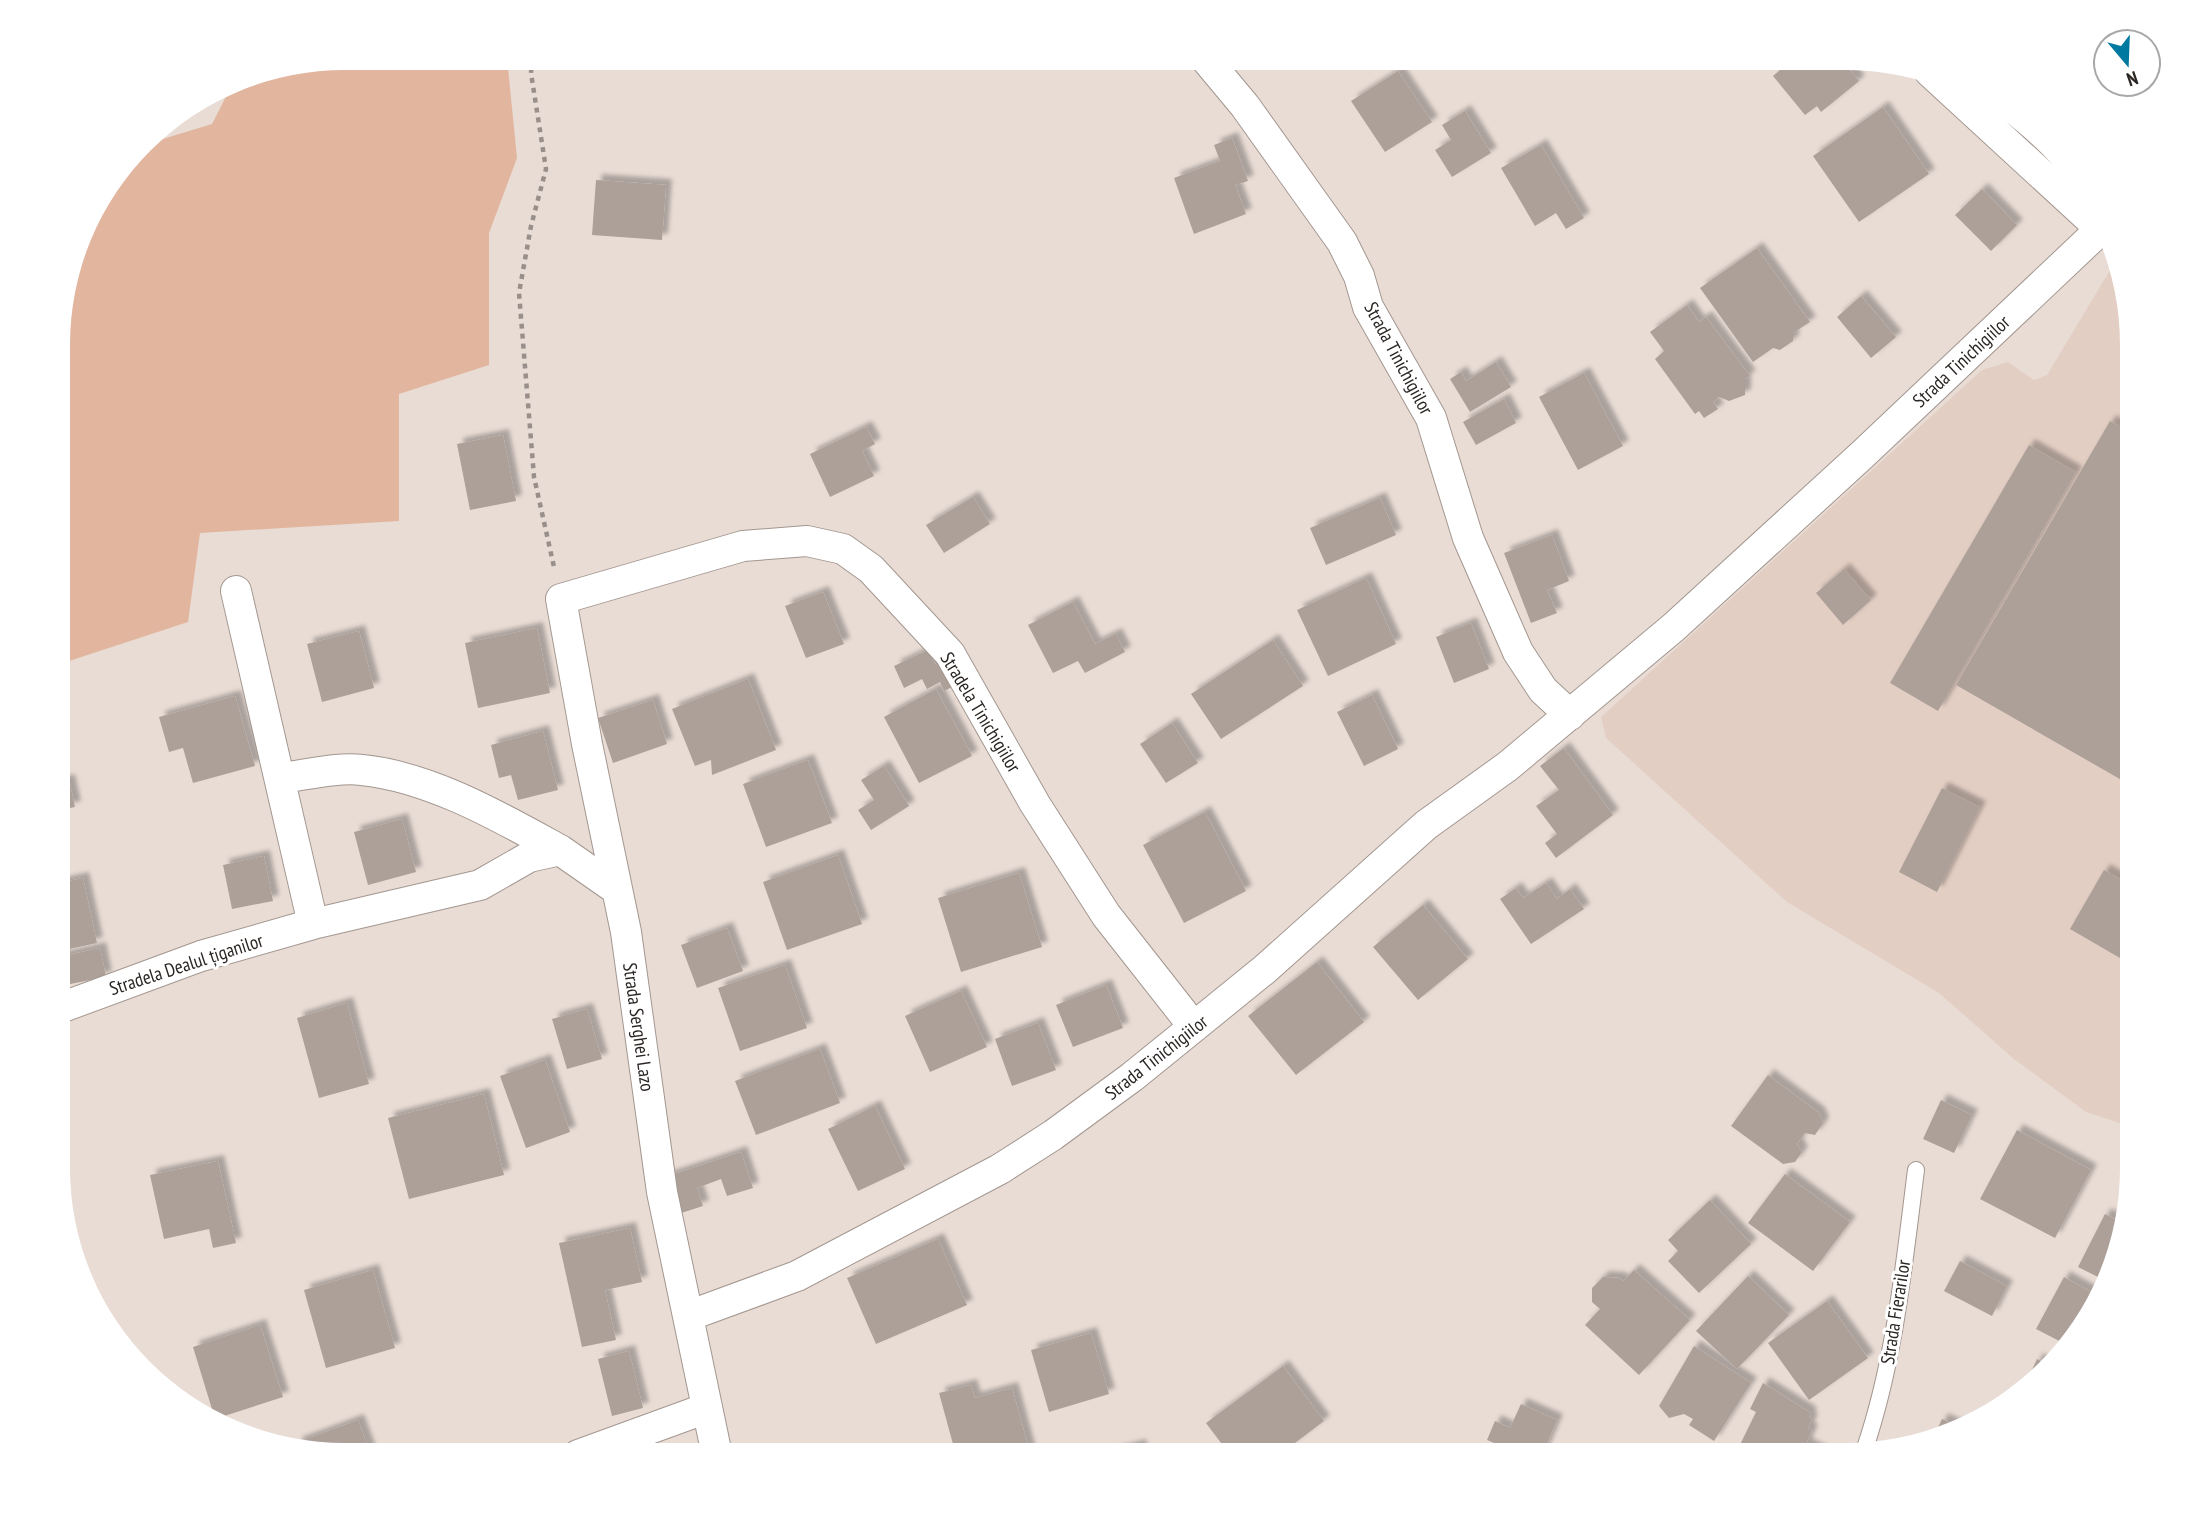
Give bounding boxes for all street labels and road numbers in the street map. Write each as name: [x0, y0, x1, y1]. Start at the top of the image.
street label: Strada Tinichigiilor: [1359, 298, 1439, 419]
street label: Strada Tinichigiilor: [1907, 309, 2015, 412]
street label: Stradela Tinichigiilor: [936, 647, 1027, 777]
street label: Stradela Dealul țiganilor: [106, 928, 267, 1000]
street label: Strada Serghei Lazo: [618, 961, 660, 1093]
street label: Strada Tinichigiilor: [1100, 1009, 1213, 1105]
street label: Strada Fierarilor: [1875, 1257, 1915, 1366]

